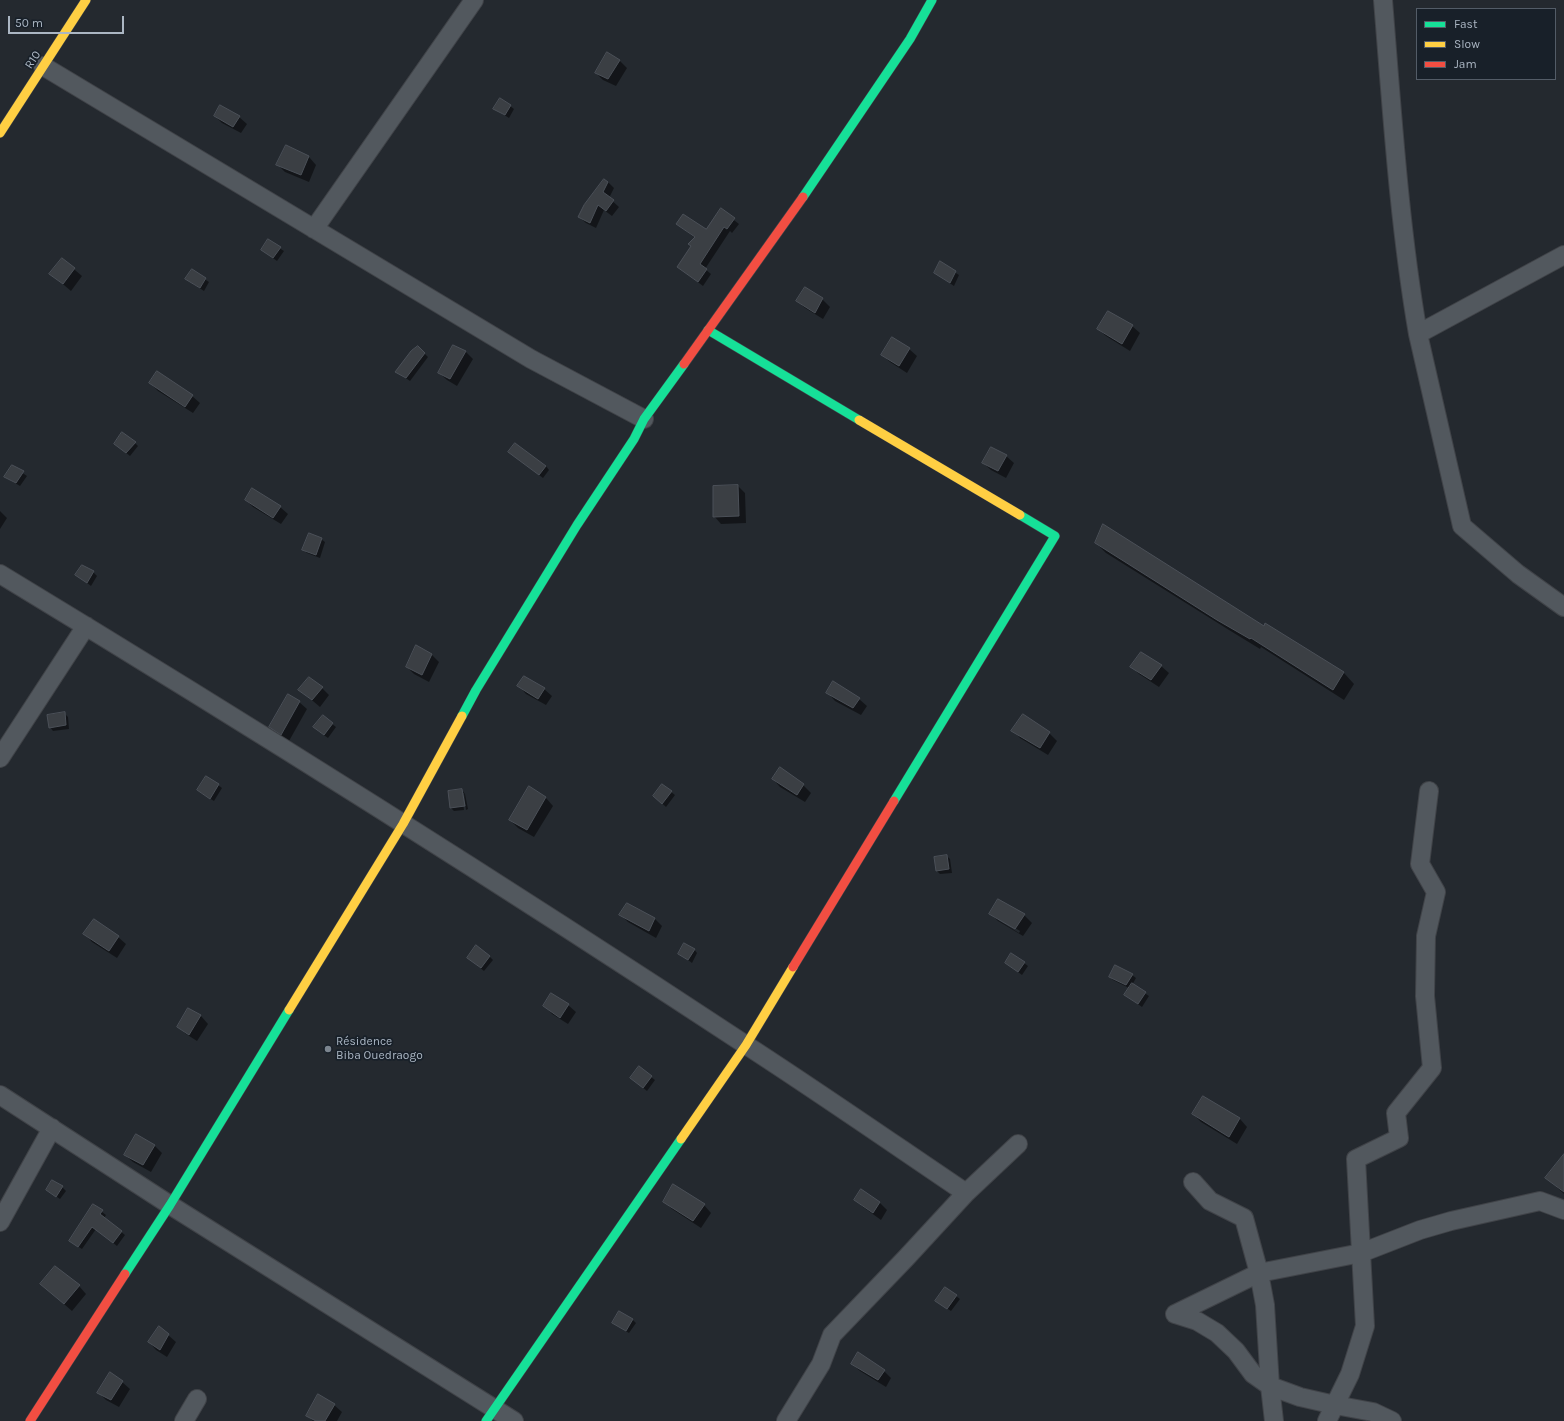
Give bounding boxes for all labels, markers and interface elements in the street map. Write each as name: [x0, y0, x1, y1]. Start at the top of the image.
scale bar: [10, 8, 126, 34]
legend: [1416, 8, 1556, 80]
text: 50 m: [15, 16, 43, 30]
text: Fast: [1454, 17, 1477, 31]
text: Slow: [1454, 37, 1480, 51]
street label: R10: [22, 48, 44, 72]
text: Jam: [1454, 57, 1477, 71]
place label: Résidence Biba Ouedraogo: [336, 1035, 423, 1063]
marker: Résidence Biba Ouedraogo: [323, 1044, 333, 1054]

